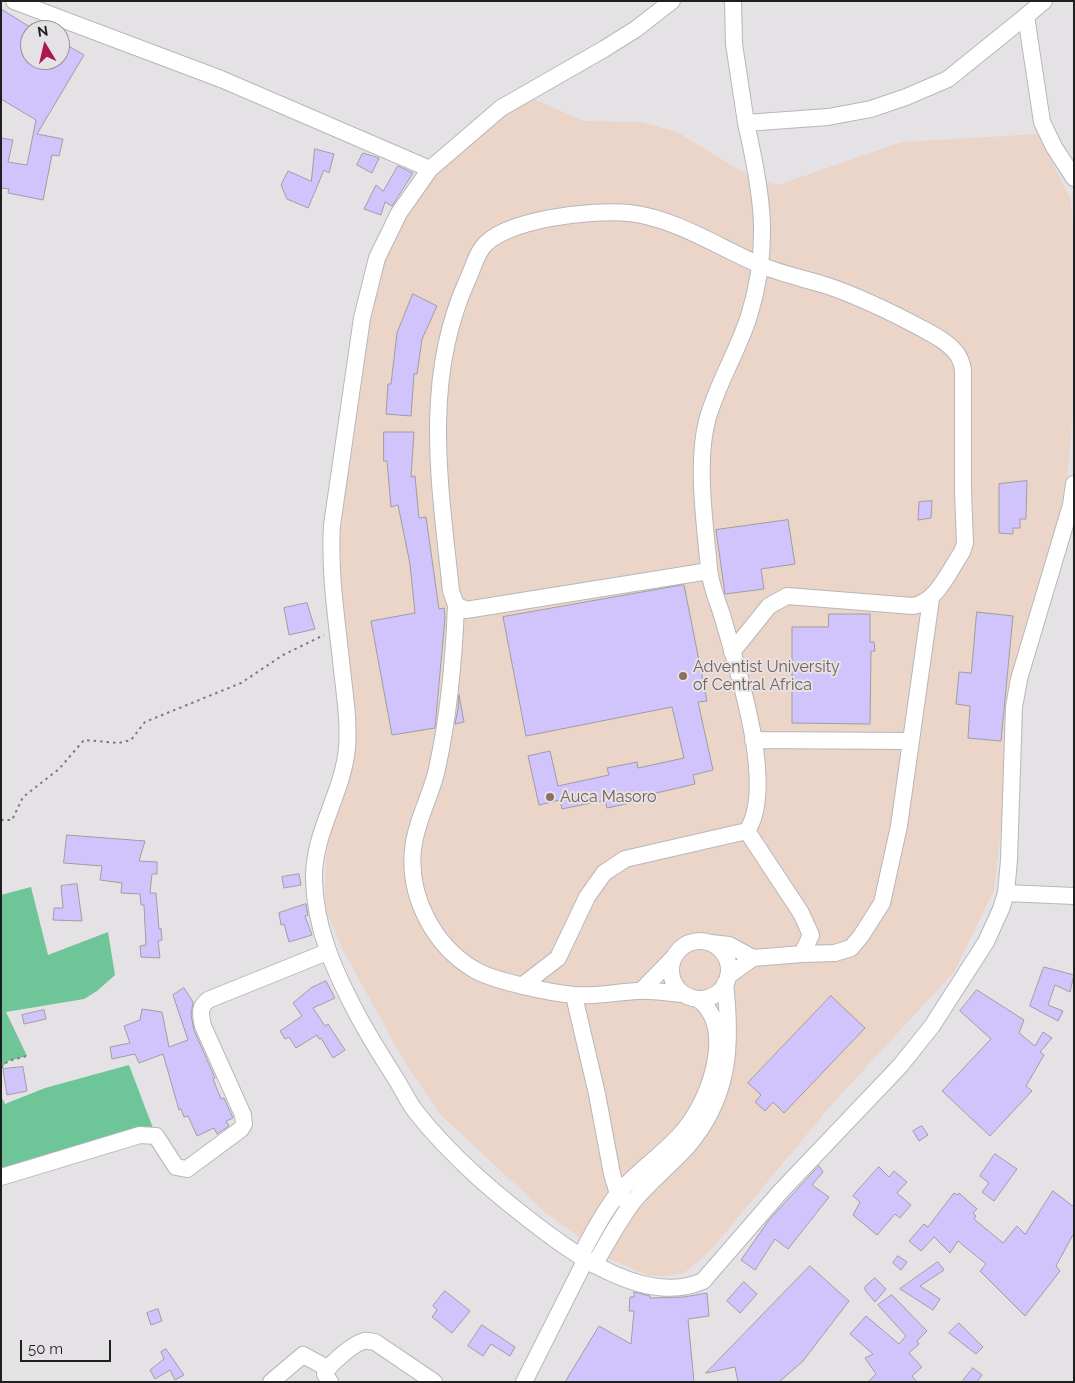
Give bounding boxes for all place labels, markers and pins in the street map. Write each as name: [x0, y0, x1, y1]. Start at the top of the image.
place label: Adventist University of Central Africa: [693, 657, 840, 695]
marker: Adventist University of Central Africa: [677, 670, 689, 682]
place label: Auca Masoro: [560, 787, 657, 807]
marker: Auca Masoro: [544, 791, 556, 803]

